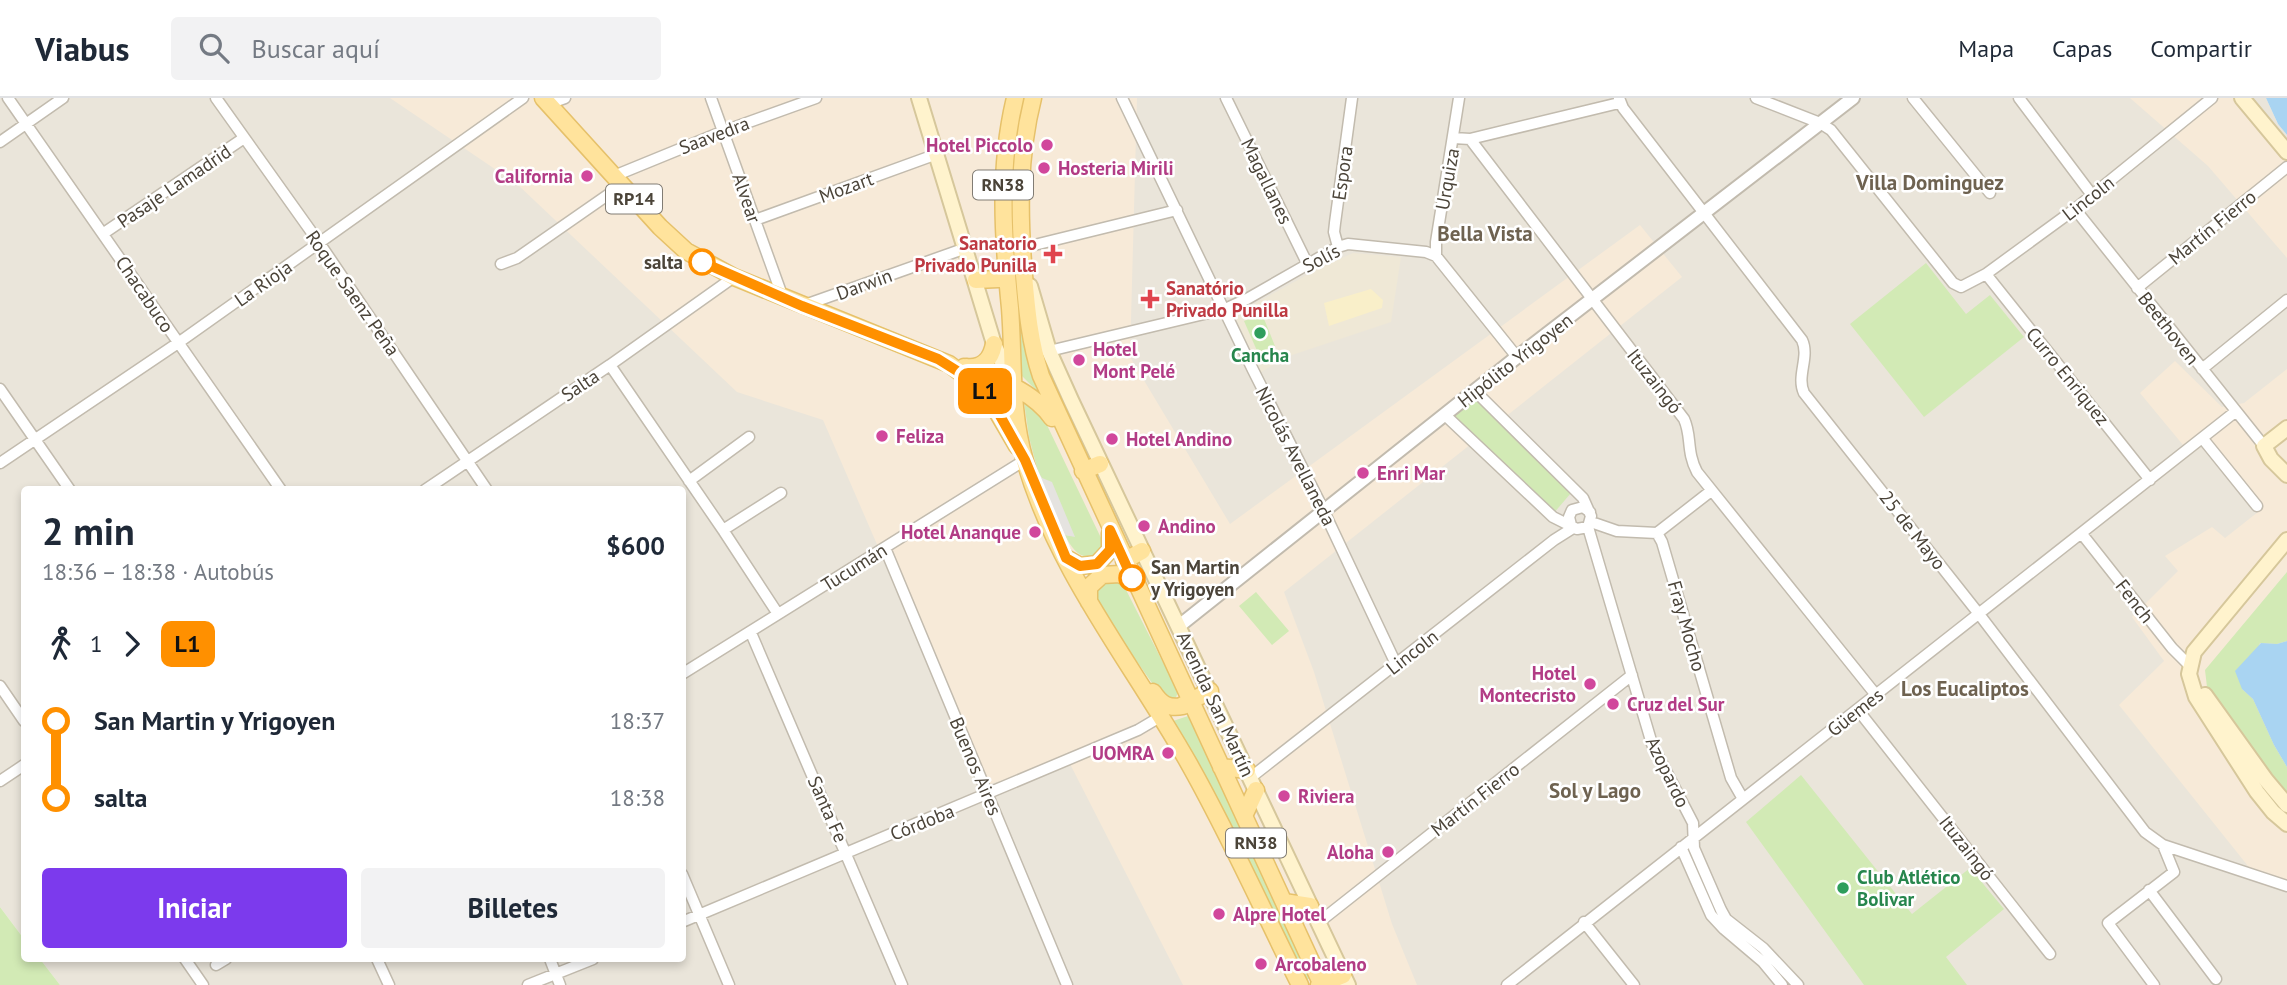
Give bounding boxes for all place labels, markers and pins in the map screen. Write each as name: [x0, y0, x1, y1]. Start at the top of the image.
place label: Hotel Piccolo: [926, 133, 1033, 157]
marker: Hotel Piccolo: [1039, 137, 1055, 153]
place label: Hosteria Mirili: [1058, 156, 1174, 180]
marker: Hosteria Mirili: [1036, 160, 1052, 176]
place label: California: [495, 164, 573, 188]
marker: California: [579, 168, 595, 184]
place label: Sanatorio Privado Punilla: [915, 231, 1037, 277]
marker: Sanatorio Privado Punilla: [1043, 244, 1063, 264]
marker: salta: [689, 249, 715, 275]
place label: salta: [644, 250, 683, 274]
place label: Sanatório Privado Punilla: [1166, 276, 1288, 322]
marker: Sanatório Privado Punilla: [1140, 289, 1160, 309]
marker: Cancha: [1252, 325, 1268, 341]
place label: Hotel Mont Pelé: [1093, 337, 1175, 383]
place label: Cancha: [1231, 343, 1289, 367]
marker: Hotel Mont Pelé: [1071, 352, 1087, 368]
place label: Feliza: [896, 424, 944, 448]
place label: Hotel Andino: [1126, 427, 1232, 451]
marker: Feliza: [874, 428, 890, 444]
marker: Hotel Andino: [1104, 431, 1120, 447]
place label: Enri Mar: [1377, 461, 1445, 485]
marker: Enri Mar: [1355, 465, 1371, 481]
place label: Andino: [1158, 514, 1216, 538]
marker: Andino: [1136, 518, 1152, 534]
place label: Hotel Ananque: [901, 520, 1021, 544]
marker: Hotel Ananque: [1027, 524, 1043, 540]
place label: San Martin y Yrigoyen: [1150, 555, 1240, 601]
marker: San Martin y Yrigoyen: [1119, 565, 1145, 591]
place label: Hotel Montecristo: [1479, 661, 1576, 707]
marker: Hotel Montecristo: [1582, 676, 1598, 692]
place label: Cruz del Sur: [1627, 692, 1725, 716]
marker: Cruz del Sur: [1605, 696, 1621, 712]
place label: UOMRA: [1092, 741, 1155, 765]
marker: UOMRA: [1160, 745, 1176, 761]
place label: Riviera: [1298, 784, 1354, 808]
marker: Riviera: [1276, 788, 1292, 804]
place label: Aloha: [1327, 840, 1374, 864]
marker: Aloha: [1380, 844, 1396, 860]
place label: Club Atlético Bolivar: [1857, 865, 1960, 911]
marker: Club Atlético Bolivar: [1835, 880, 1851, 896]
place label: Alpre Hotel: [1233, 902, 1326, 926]
marker: Alpre Hotel: [1211, 906, 1227, 922]
place label: Arcobaleno: [1275, 952, 1367, 976]
marker: Arcobaleno: [1253, 956, 1269, 972]

